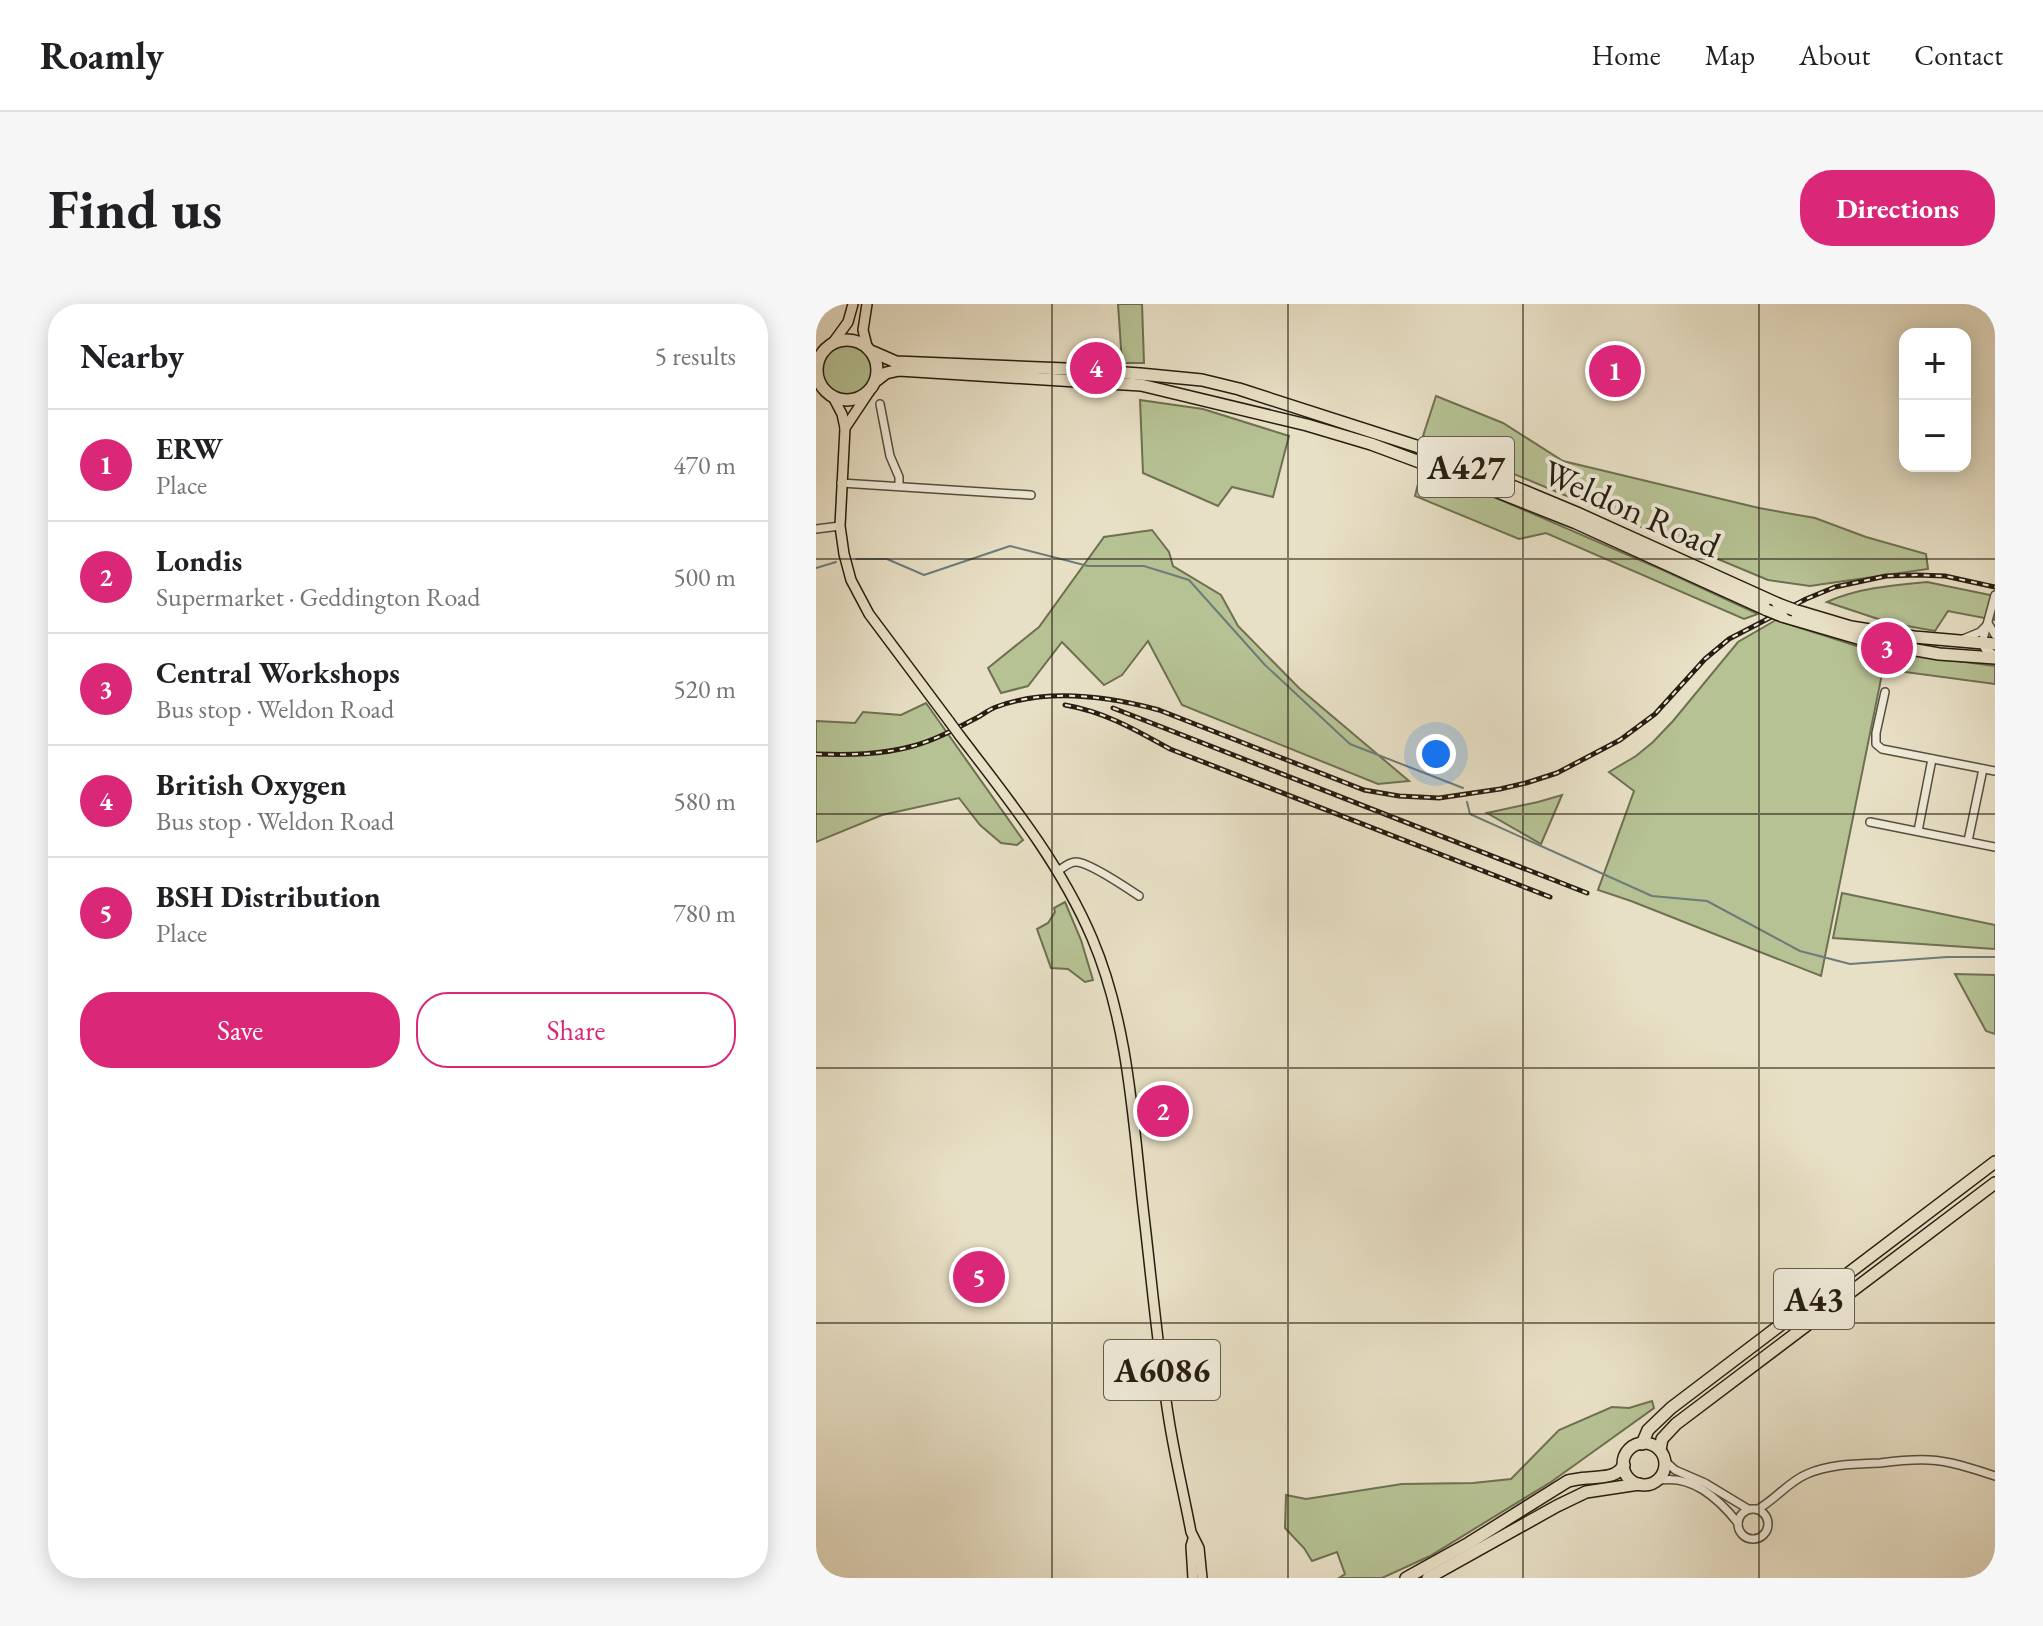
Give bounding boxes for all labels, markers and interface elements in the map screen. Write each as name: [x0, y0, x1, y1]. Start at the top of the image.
text: Roamly: [40, 31, 164, 80]
text: Home: [1591, 37, 1661, 73]
text: Map: [1705, 37, 1755, 73]
text: About: [1799, 37, 1870, 73]
text: Contact: [1914, 37, 2003, 73]
button: Directions: [1800, 170, 1995, 246]
text: Find us: [48, 172, 222, 245]
map controls: [1899, 328, 1971, 472]
button: +: [1899, 328, 1971, 400]
text: Nearby: [80, 334, 184, 378]
pin: 4: [1070, 338, 1122, 398]
text: 5 results: [655, 339, 736, 373]
pin: 1: [1589, 341, 1641, 401]
button: −: [1899, 400, 1971, 472]
text: ERW: [156, 429, 223, 468]
road number: A427: [1418, 437, 1514, 497]
text: 1: [99, 448, 113, 482]
text: 470 m: [673, 448, 736, 482]
street label: Weldon Road: [1536, 448, 1729, 569]
text: Place: [156, 468, 207, 502]
text: Londis: [156, 541, 242, 580]
text: 2: [99, 560, 113, 594]
text: 500 m: [673, 560, 736, 594]
text: Supermarket · Geddington Road: [156, 580, 480, 614]
pin: 3: [1861, 618, 1913, 678]
text: Central Workshops: [156, 653, 400, 692]
text: 3: [99, 672, 113, 706]
text: 520 m: [673, 672, 736, 706]
text: Bus stop · Weldon Road: [156, 692, 394, 726]
your location: [1416, 734, 1456, 774]
text: British Oxygen: [156, 765, 347, 804]
text: 4: [99, 784, 113, 818]
text: 580 m: [673, 784, 736, 818]
text: Bus stop · Weldon Road: [156, 804, 394, 838]
text: BSH Distribution: [156, 877, 381, 916]
text: 5: [99, 896, 113, 930]
text: 780 m: [673, 896, 736, 930]
text: Place: [156, 916, 207, 950]
button: Save: [80, 992, 400, 1068]
button: Share: [416, 992, 736, 1068]
pin: 2: [1137, 1081, 1189, 1141]
pin: 5: [953, 1247, 1005, 1307]
road number: A43: [1774, 1269, 1854, 1329]
road number: A6086: [1104, 1340, 1220, 1400]

